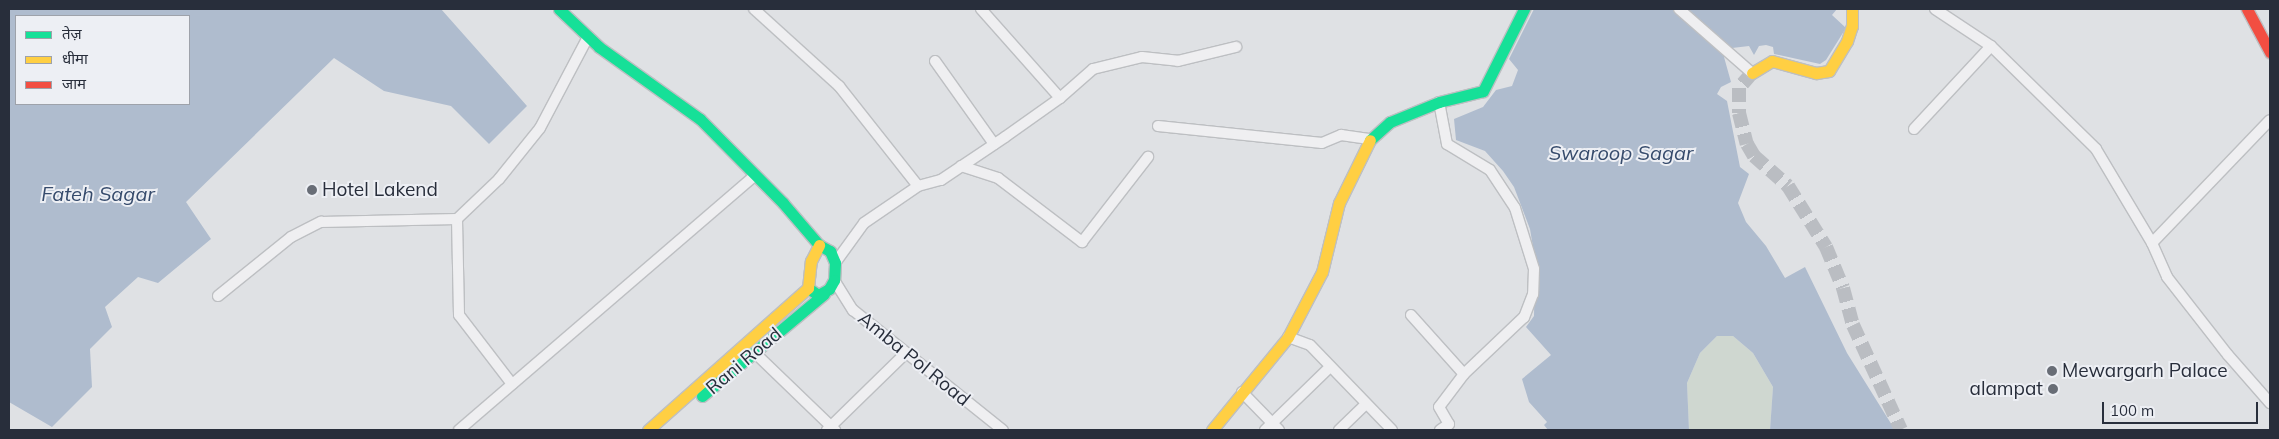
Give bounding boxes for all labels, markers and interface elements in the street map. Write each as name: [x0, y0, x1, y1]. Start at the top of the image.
legend: [15, 15, 190, 105]
text: तेज़: [62, 24, 82, 43]
text: धीमा: [62, 49, 88, 68]
text: जाम: [62, 74, 86, 93]
water label: Swaroop Sagar: [1549, 140, 1693, 164]
place label: Hotel Lakend: [322, 179, 438, 201]
water label: Fateh Sagar: [41, 181, 155, 205]
marker: Hotel Lakend: [306, 184, 318, 196]
street label: Amba Pol Road: [853, 307, 975, 411]
street label: Rani Road: [702, 323, 786, 399]
place label: Mewargarh Palace: [2062, 360, 2228, 382]
marker: Mewargarh Palace: [2046, 365, 2058, 377]
place label: alampat: [1970, 378, 2043, 400]
marker: alampat: [2047, 383, 2059, 395]
scale bar: [2104, 392, 2260, 424]
text: 100 m: [2110, 401, 2154, 420]

